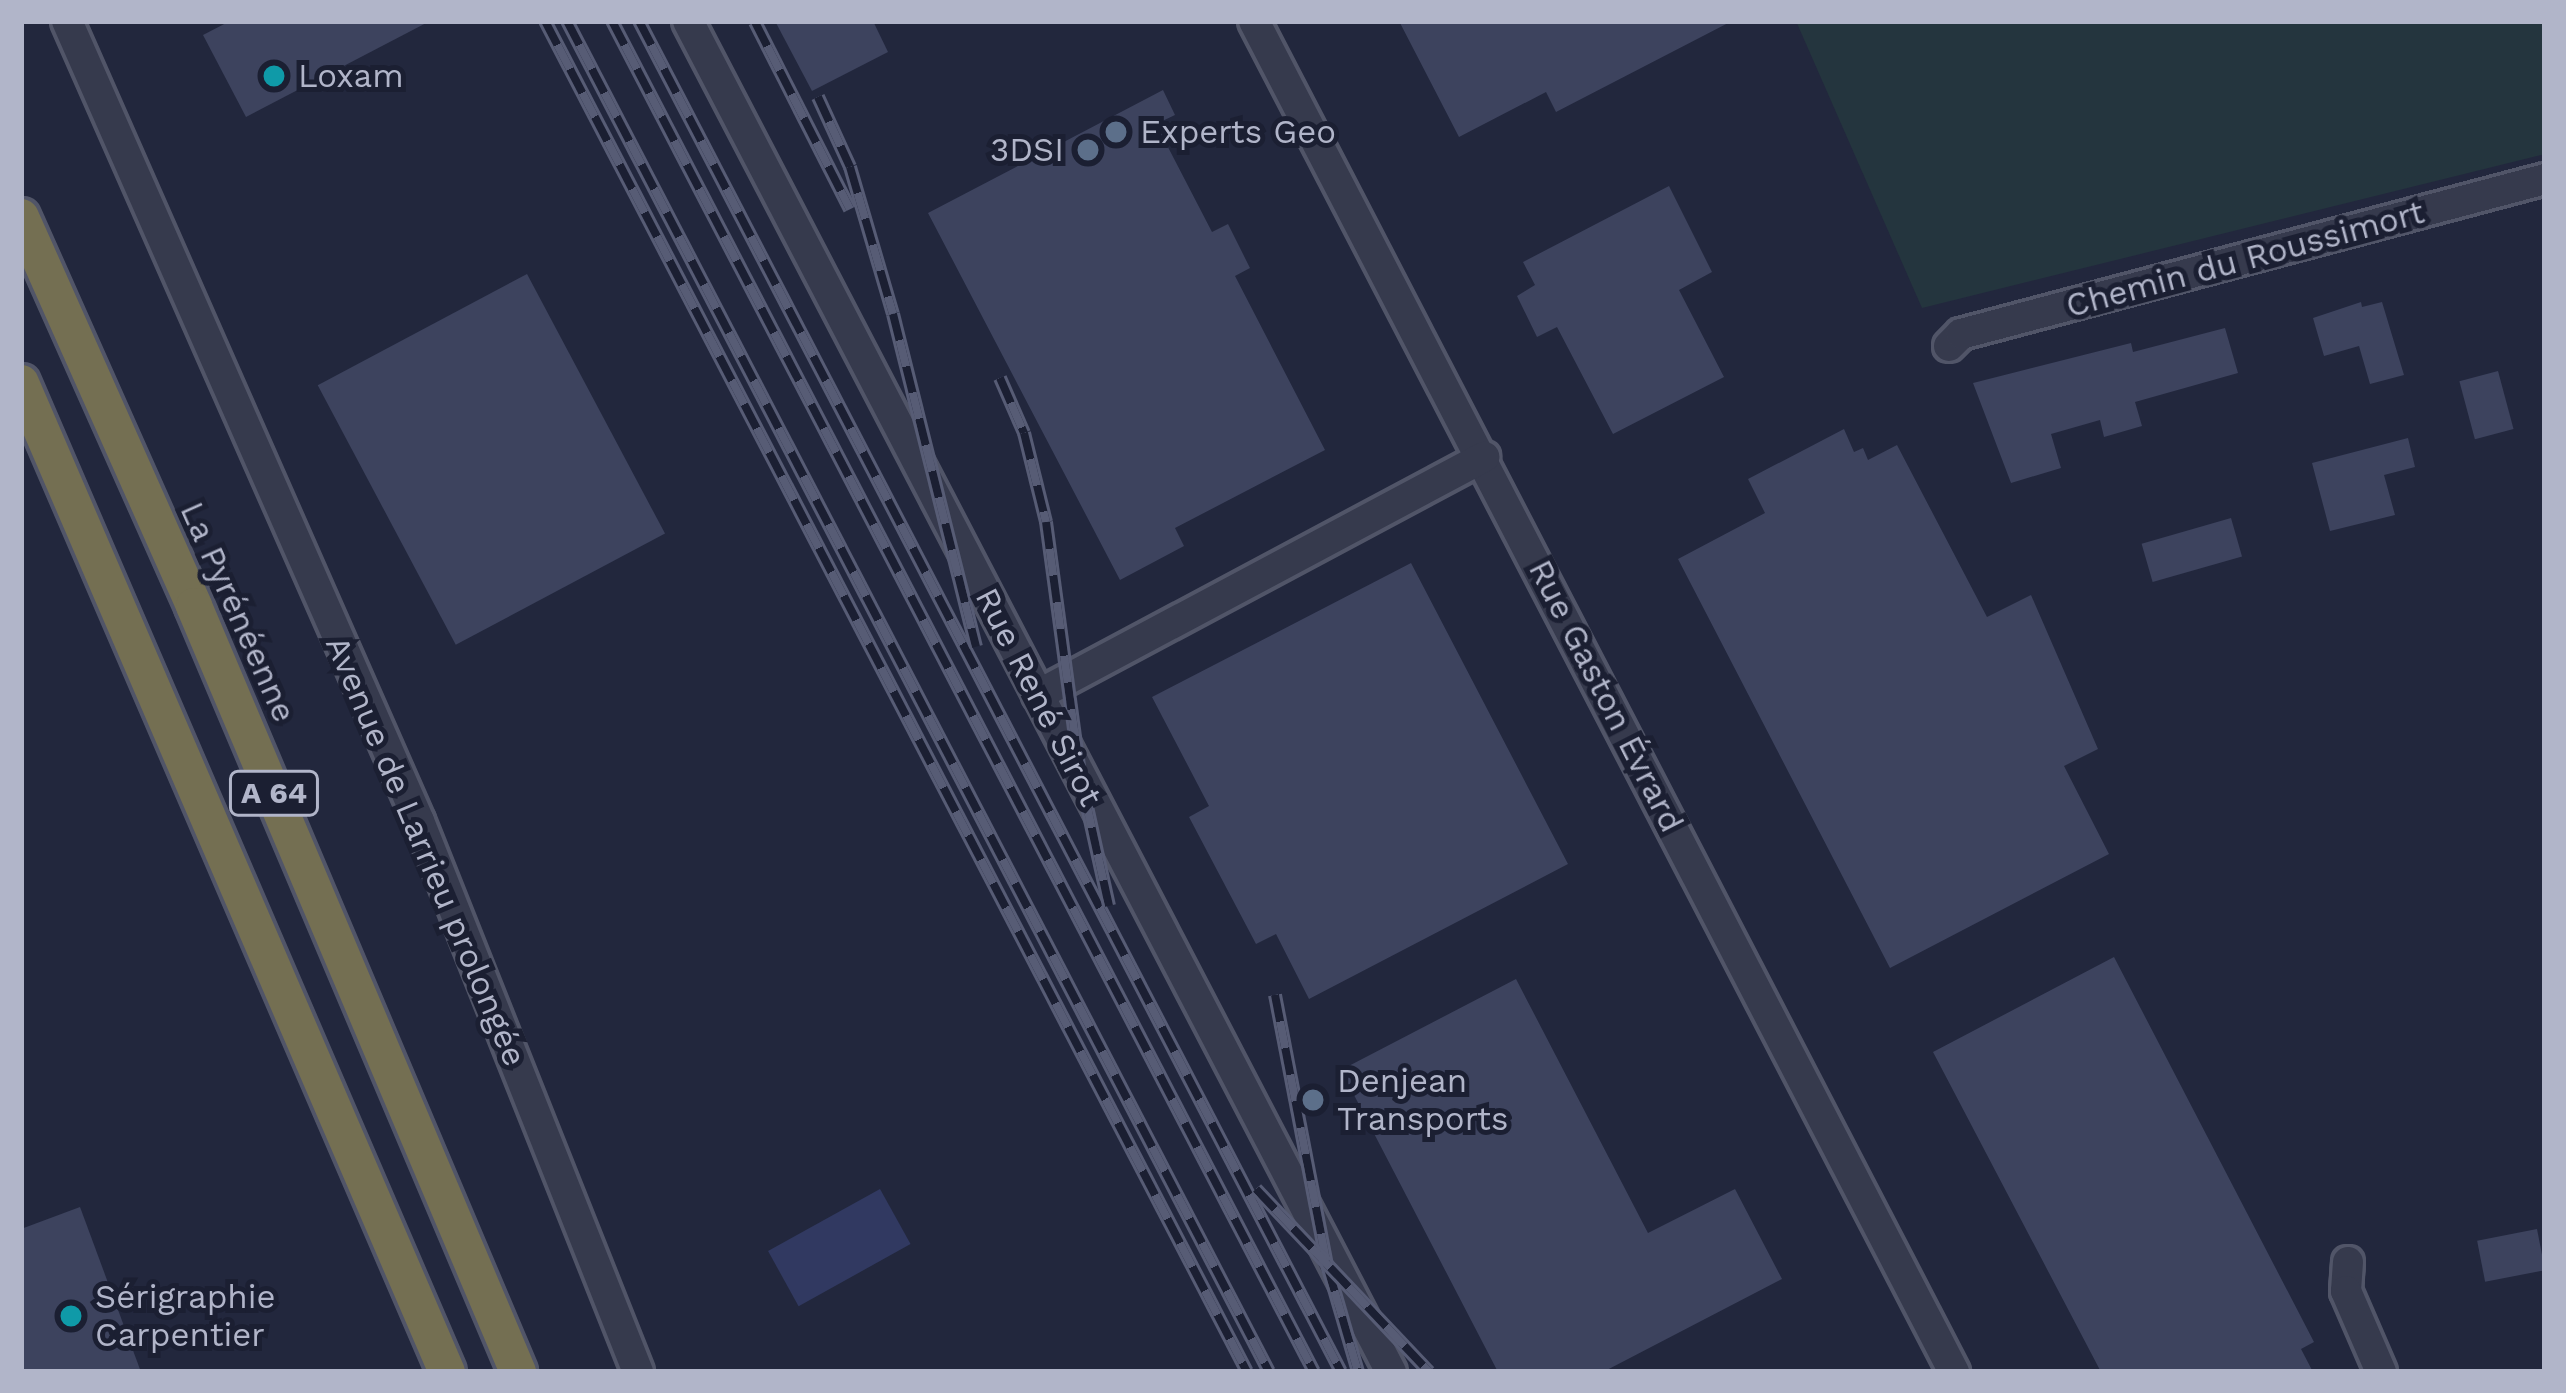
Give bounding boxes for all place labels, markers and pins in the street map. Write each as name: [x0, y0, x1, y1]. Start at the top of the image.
place label: Loxam: [298, 56, 404, 96]
marker: Loxam: [261, 63, 287, 89]
place label: Experts Geo: [1140, 112, 1336, 152]
marker: Experts Geo: [1103, 119, 1129, 145]
place label: 3DSI: [990, 130, 1064, 170]
marker: 3DSI: [1075, 137, 1101, 163]
place label: Denjean Transports: [1337, 1061, 1508, 1139]
marker: Denjean Transports: [1300, 1087, 1326, 1113]
place label: Sérigraphie Carpentier: [95, 1277, 276, 1355]
marker: Sérigraphie Carpentier: [58, 1303, 84, 1329]

